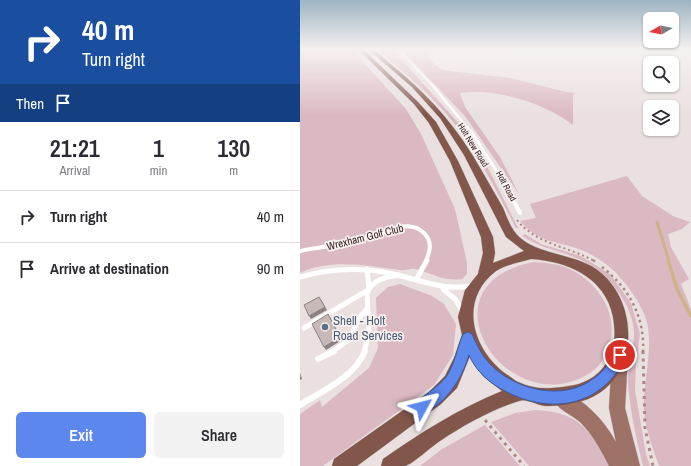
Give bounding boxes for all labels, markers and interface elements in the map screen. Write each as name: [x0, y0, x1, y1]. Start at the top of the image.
text: 40 m: [82, 11, 134, 49]
north arrow: [643, 12, 679, 48]
map controls: [643, 12, 679, 136]
icon: right: [16, 16, 68, 68]
text: Turn right: [82, 47, 145, 72]
button: search: [643, 56, 679, 92]
icon: arrive: [52, 92, 74, 114]
text: Then: [16, 93, 44, 114]
button: layers: [643, 100, 679, 136]
street label: Holt New Road: [455, 121, 491, 169]
text: 21:21: [50, 132, 100, 164]
text: 1: [153, 132, 164, 164]
text: 130: [217, 132, 250, 164]
text: Arrival: [59, 162, 90, 179]
text: min: [150, 162, 167, 179]
text: m: [229, 162, 238, 179]
street label: Holt Road: [493, 169, 519, 203]
icon: right: [16, 206, 38, 228]
text: Turn right: [50, 206, 107, 227]
text: 40 m: [257, 206, 284, 227]
street label: Wrexham Golf Club: [325, 221, 405, 253]
icon: arrive: [16, 258, 38, 280]
text: Arrive at destination: [50, 258, 169, 279]
text: 90 m: [257, 258, 284, 279]
place label: Shell - Holt Road Services: [333, 312, 403, 344]
marker: Shell - Holt Road Services: [320, 322, 330, 332]
pin: [603, 338, 637, 372]
icon: arrive: [609, 344, 631, 366]
position arrow: [401, 386, 443, 428]
button: Exit: [16, 412, 146, 458]
button: Share: [154, 412, 284, 458]

